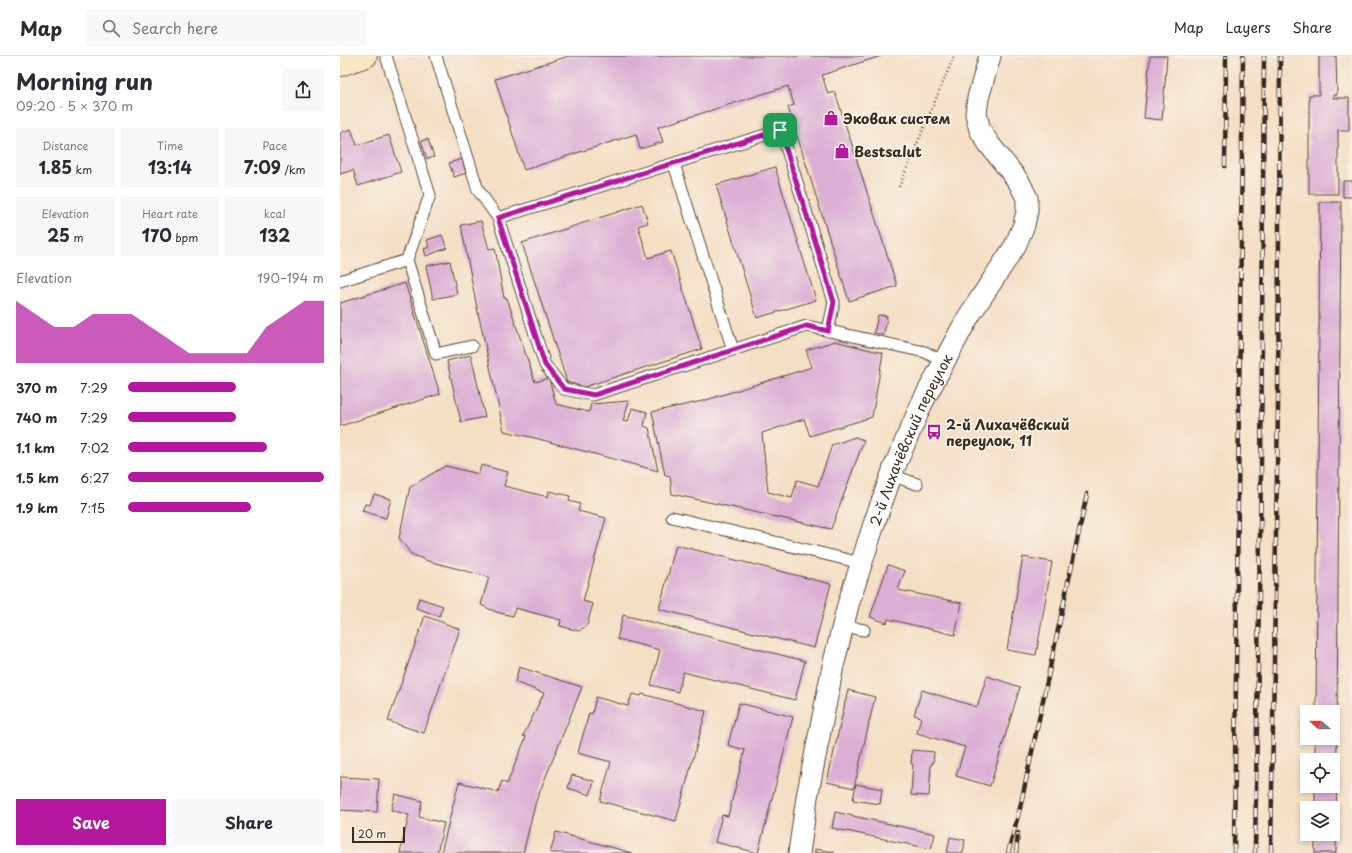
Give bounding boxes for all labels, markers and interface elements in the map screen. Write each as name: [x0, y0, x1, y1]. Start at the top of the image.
search box: [86, 10, 366, 46]
text: Map: [20, 14, 62, 42]
text: Search here: [132, 16, 218, 39]
icon: search: [100, 17, 122, 39]
text: Map: [1174, 17, 1204, 38]
text: Layers: [1226, 17, 1271, 38]
text: Share: [1293, 17, 1332, 38]
text: Morning run: [16, 64, 153, 97]
button: share: [282, 69, 324, 111]
text: 09:20 · 5 × 370 m: [16, 96, 133, 115]
place label: Эковак систем: [843, 108, 950, 129]
shop icon: Эковак систем: [822, 109, 840, 127]
pin: [763, 113, 797, 147]
icon: arrive: [769, 119, 791, 141]
text: Distance: [42, 137, 88, 154]
text: Time: [157, 137, 183, 154]
text: Pace: [262, 137, 287, 154]
place label: Bestsalut: [854, 141, 922, 162]
shop icon: Bestsalut: [833, 142, 851, 160]
text: 1.85: [38, 154, 72, 180]
text: 13:14: [148, 154, 192, 180]
text: 7:09: [244, 154, 281, 180]
text: km: [72, 161, 92, 178]
text: /km: [281, 161, 306, 178]
text: Elevation: [42, 205, 89, 222]
text: Heart rate: [142, 205, 198, 222]
text: kcal: [264, 205, 286, 222]
text: 25: [47, 222, 70, 248]
text: 170: [142, 222, 172, 248]
text: 132: [259, 222, 290, 248]
text: m: [70, 229, 83, 246]
text: bpm: [172, 229, 198, 246]
text: Elevation: [16, 268, 72, 287]
text: 190–194 m: [257, 268, 324, 287]
street label: 2-й Лихачёвский переулок: [864, 349, 957, 528]
text: 370 m: [16, 378, 57, 397]
text: 7:29: [80, 378, 107, 397]
text: 740 m: [16, 408, 57, 427]
text: 7:29: [80, 408, 107, 427]
place label: 2-й Лихачёвский переулок, 11: [946, 414, 1069, 451]
bus stop icon: 2-й Лихачёвский переулок, 11: [925, 423, 943, 441]
text: 1.1 km: [16, 438, 55, 457]
text: 7:02: [80, 438, 109, 457]
text: 1.5 km: [16, 468, 59, 487]
text: 6:27: [80, 468, 109, 487]
text: 1.9 km: [16, 498, 58, 517]
text: 7:15: [80, 498, 105, 517]
north arrow: [1300, 705, 1340, 745]
map controls: [1300, 705, 1340, 841]
button: locate: [1300, 753, 1340, 793]
button: Save: [16, 799, 166, 845]
button: Share: [174, 799, 324, 845]
button: layers: [1300, 801, 1340, 841]
scale bar: [352, 825, 405, 844]
text: 20 m: [358, 825, 386, 842]

